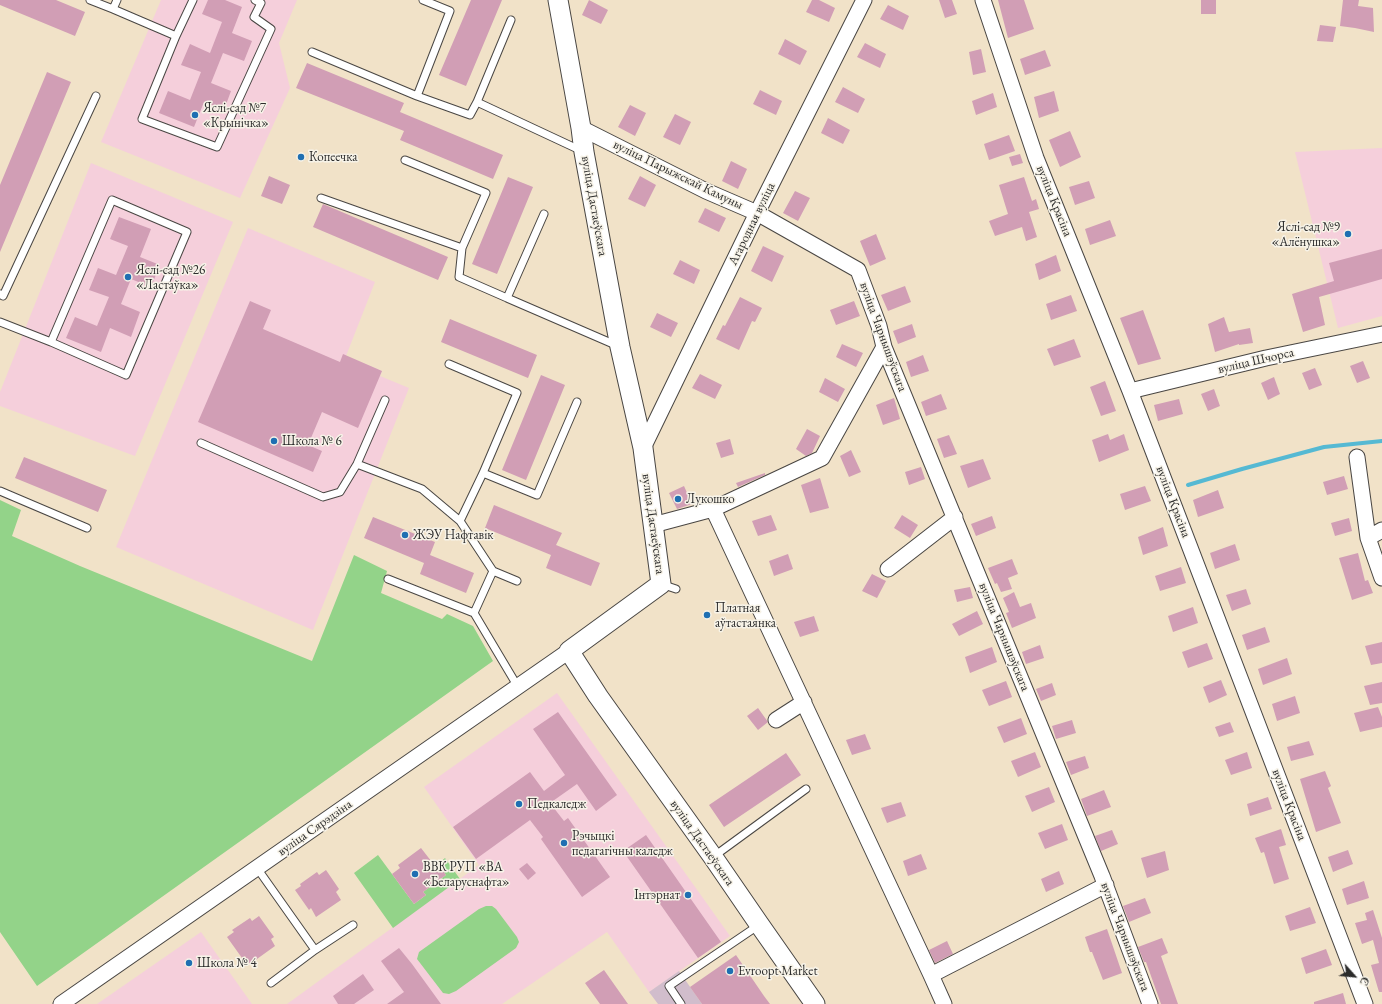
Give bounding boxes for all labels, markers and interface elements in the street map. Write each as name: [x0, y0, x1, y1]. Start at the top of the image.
place label: Яслі-сад №7 «Крынічка»: [203, 100, 269, 131]
marker: Яслі-сад №7 «Крынічка»: [190, 110, 200, 120]
street label: вуліца Парыжскай Камуны: [611, 137, 745, 213]
place label: Копеечка: [309, 149, 357, 165]
marker: Копеечка: [296, 152, 306, 162]
street label: вуліца Дастаеўскага: [578, 155, 610, 257]
street label: вуліца Красіна: [1033, 163, 1075, 239]
street label: Агародная вуліца: [725, 180, 779, 268]
place label: Яслі-сад №9 «Алёнушка»: [1272, 219, 1340, 250]
marker: Яслі-сад №9 «Алёнушка»: [1343, 229, 1353, 239]
place label: Яслі-сад №26 «Ластаўка»: [136, 262, 205, 293]
marker: Яслі-сад №26 «Ластаўка»: [123, 272, 133, 282]
street label: вуліца Чарнышэўскага: [856, 280, 910, 394]
street label: вуліца Шчорса: [1217, 345, 1295, 377]
place label: Школа № 6: [282, 433, 342, 449]
marker: Школа № 6: [269, 436, 279, 446]
street label: вуліца Красіна: [1152, 464, 1194, 540]
street label: вуліца Дастаеўскага: [638, 473, 668, 575]
place label: Лукошко: [686, 491, 735, 507]
marker: Лукошко: [673, 494, 683, 504]
place label: ЖЭУ Нафтавік: [413, 527, 494, 543]
marker: ЖЭУ Нафтавік: [400, 530, 410, 540]
street label: вуліца Чарнышэўскага: [975, 581, 1033, 693]
place label: Платная аўтастаянка: [715, 600, 776, 631]
marker: Платная аўтастаянка: [702, 610, 712, 620]
street label: вуліца Красіна: [1268, 767, 1310, 843]
place label: Педкаледж: [527, 796, 586, 812]
street label: вуліца Сярэдзіна: [275, 797, 355, 859]
street label: вуліца Дастаеўскага: [667, 797, 737, 889]
marker: Педкаледж: [514, 799, 524, 809]
place label: Рэчыцкі педагагічны каледж: [572, 828, 673, 859]
marker: Рэчыцкі педагагічны каледж: [559, 838, 569, 848]
place label: ВВК РУП «ВА «Беларуснафта»: [423, 859, 510, 890]
marker: ВВК РУП «ВА «Беларуснафта»: [410, 869, 420, 879]
street label: вуліца Чарнышэўскага: [1097, 880, 1153, 994]
place label: Інтэрнат: [634, 887, 680, 903]
marker: Інтэрнат: [683, 890, 693, 900]
place label: Школа № 4: [197, 955, 257, 971]
north arrow: [1334, 956, 1374, 996]
marker: Школа № 4: [184, 958, 194, 968]
place label: Evroopt Market: [738, 963, 818, 979]
marker: Evroopt Market: [725, 966, 735, 976]
text: С: [1357, 975, 1373, 988]

